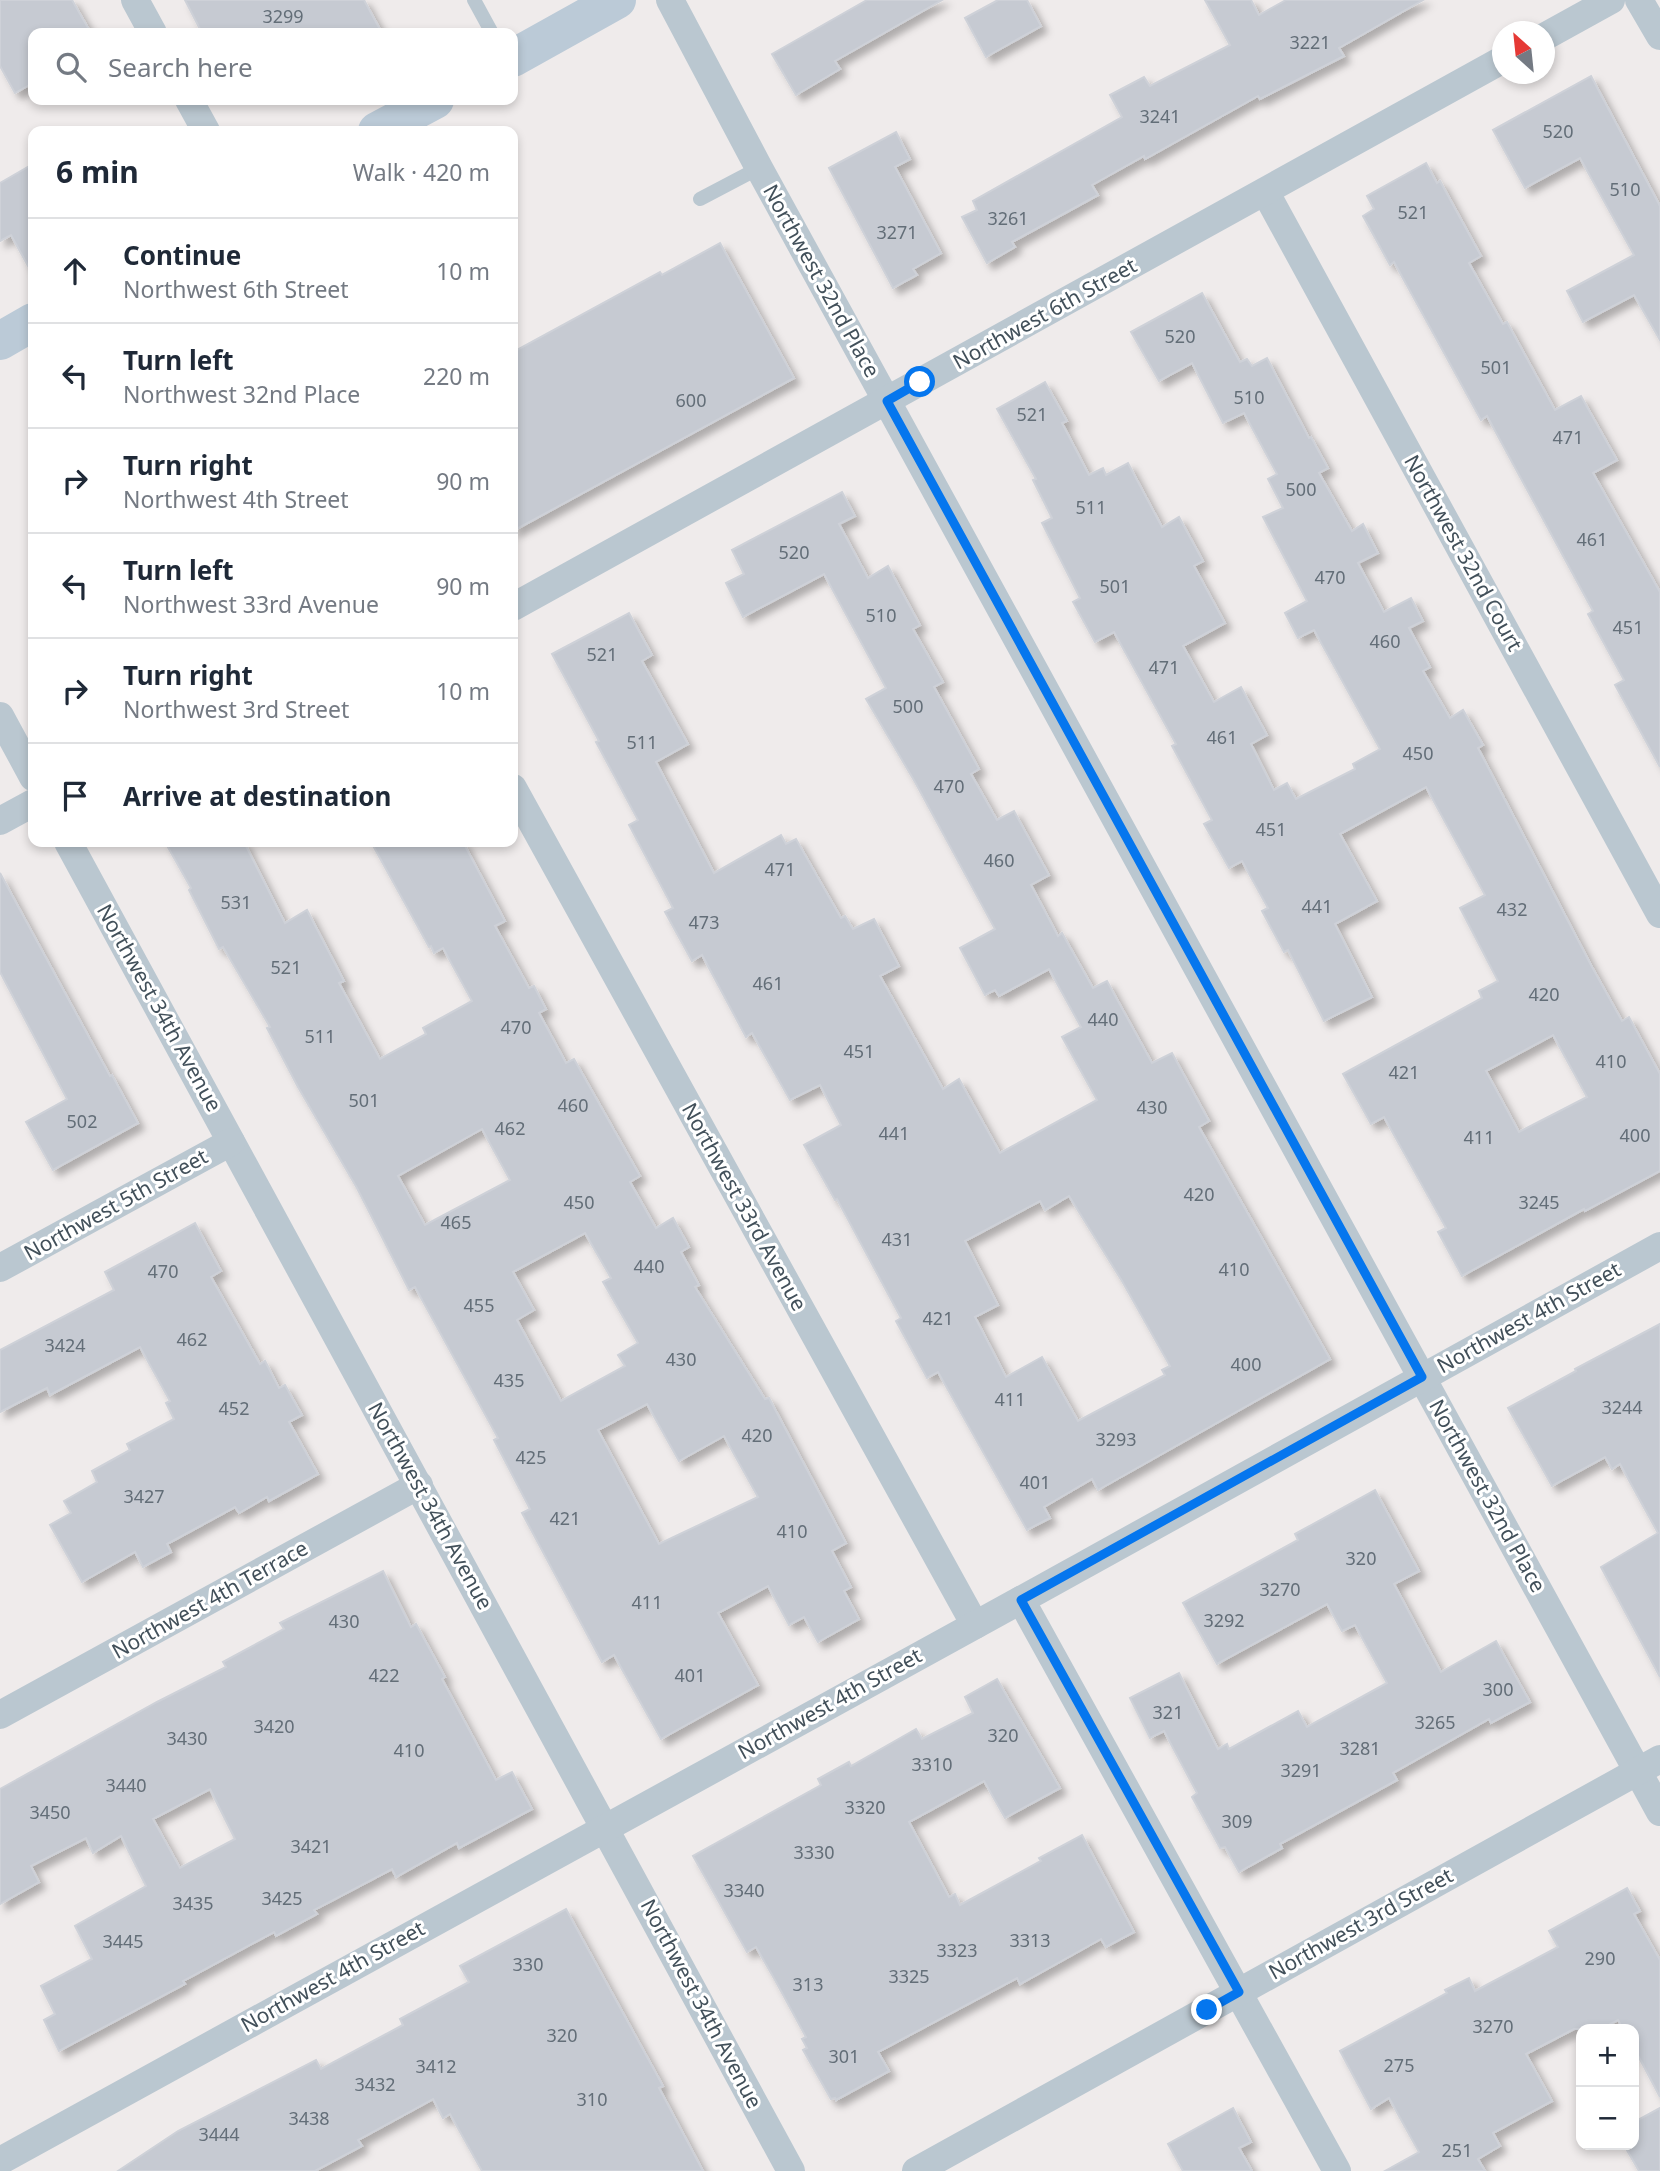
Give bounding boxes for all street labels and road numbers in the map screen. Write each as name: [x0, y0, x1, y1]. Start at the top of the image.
street label: Northwest 32nd Place: [757, 179, 887, 382]
street label: Northwest 6th Street: [948, 251, 1142, 375]
street label: Northwest 32nd Court: [1398, 450, 1530, 656]
street label: Northwest 34th Avenue: [91, 899, 229, 1116]
street label: Northwest 33rd Avenue: [676, 1098, 814, 1316]
street label: Northwest 5th Street: [19, 1142, 213, 1266]
street label: Northwest 4th Street: [1432, 1255, 1626, 1379]
street label: Northwest 32nd Place: [1423, 1394, 1553, 1597]
street label: Northwest 34th Avenue: [362, 1397, 500, 1614]
street label: Northwest 4th Terrace: [106, 1534, 313, 1665]
street label: Northwest 4th Street: [733, 1641, 927, 1765]
street label: Northwest 3rd Street: [1263, 1861, 1458, 1985]
street label: Northwest 34th Avenue: [635, 1894, 769, 2113]
street label: Northwest 4th Street: [236, 1914, 430, 2038]

